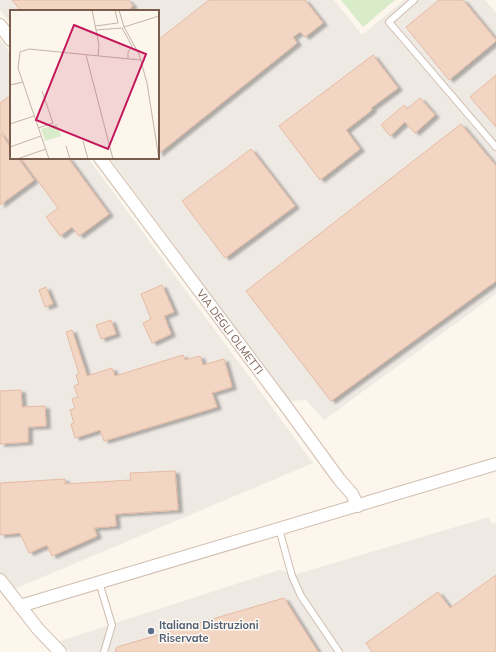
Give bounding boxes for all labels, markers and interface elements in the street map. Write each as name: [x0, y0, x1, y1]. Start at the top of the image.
inset map: [10, 10, 159, 159]
street label: VIA DEGLI OLMETTI: [194, 286, 266, 377]
place label: Italiana Distruzioni Riservate: [159, 618, 259, 645]
marker: Italiana Distruzioni Riservate: [146, 626, 156, 636]

